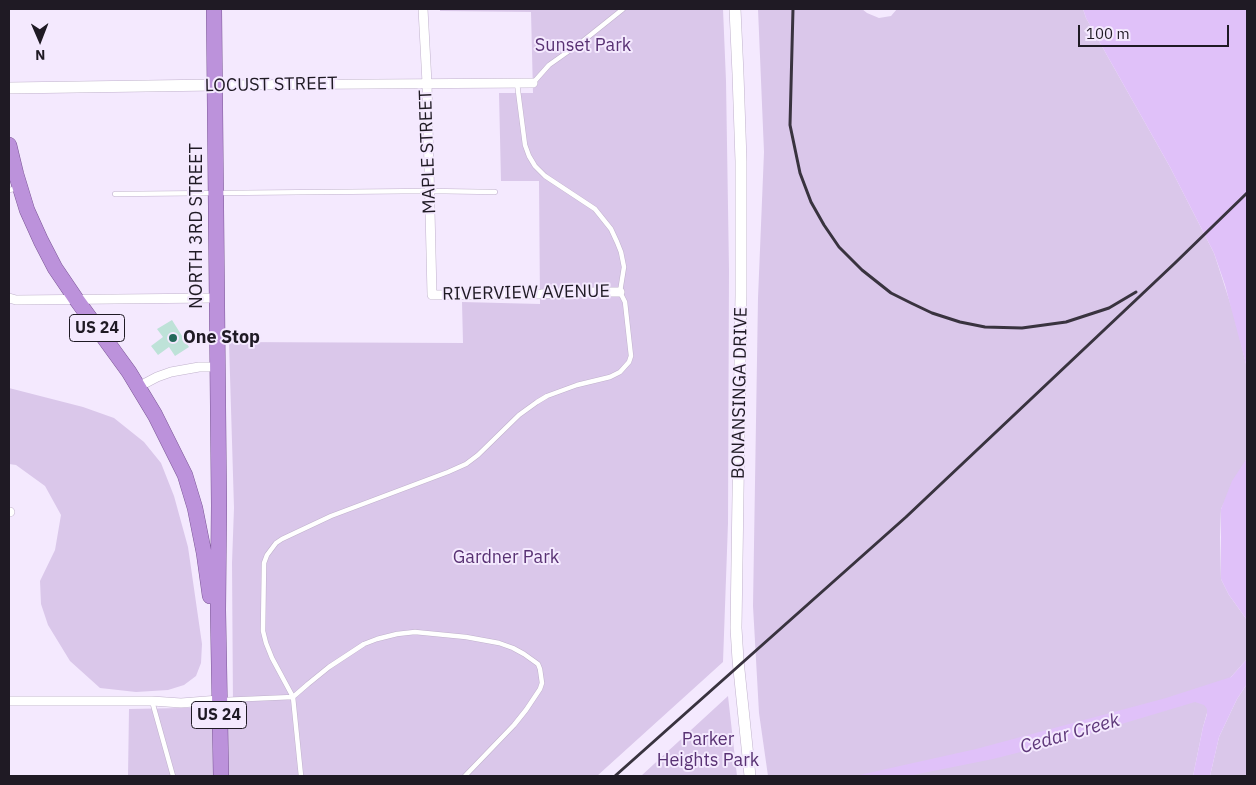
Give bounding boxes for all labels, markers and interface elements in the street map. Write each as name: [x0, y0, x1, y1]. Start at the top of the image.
north arrow: [15, 15, 65, 65]
scale bar: [1081, 15, 1232, 47]
text: 100 m: [1086, 24, 1130, 43]
park label: Sunset Park: [535, 35, 631, 57]
text: N: [35, 46, 45, 64]
street label: LOCUST STREET: [204, 73, 338, 97]
street label: MAPLE STREET: [415, 90, 441, 214]
street label: NORTH 3RD STREET: [186, 143, 208, 309]
street label: RIVERVIEW AVENUE: [442, 281, 610, 305]
street label: BONANSINGA DRIVE: [728, 307, 752, 479]
road number: US 24: [70, 314, 124, 342]
place label: One Stop: [183, 327, 260, 349]
marker: One Stop: [167, 332, 179, 344]
park label: Gardner Park: [453, 547, 559, 569]
road number: US 24: [192, 702, 246, 728]
water label: Cedar Creek: [1018, 709, 1122, 759]
park label: Parker Heights Park: [657, 729, 759, 772]

